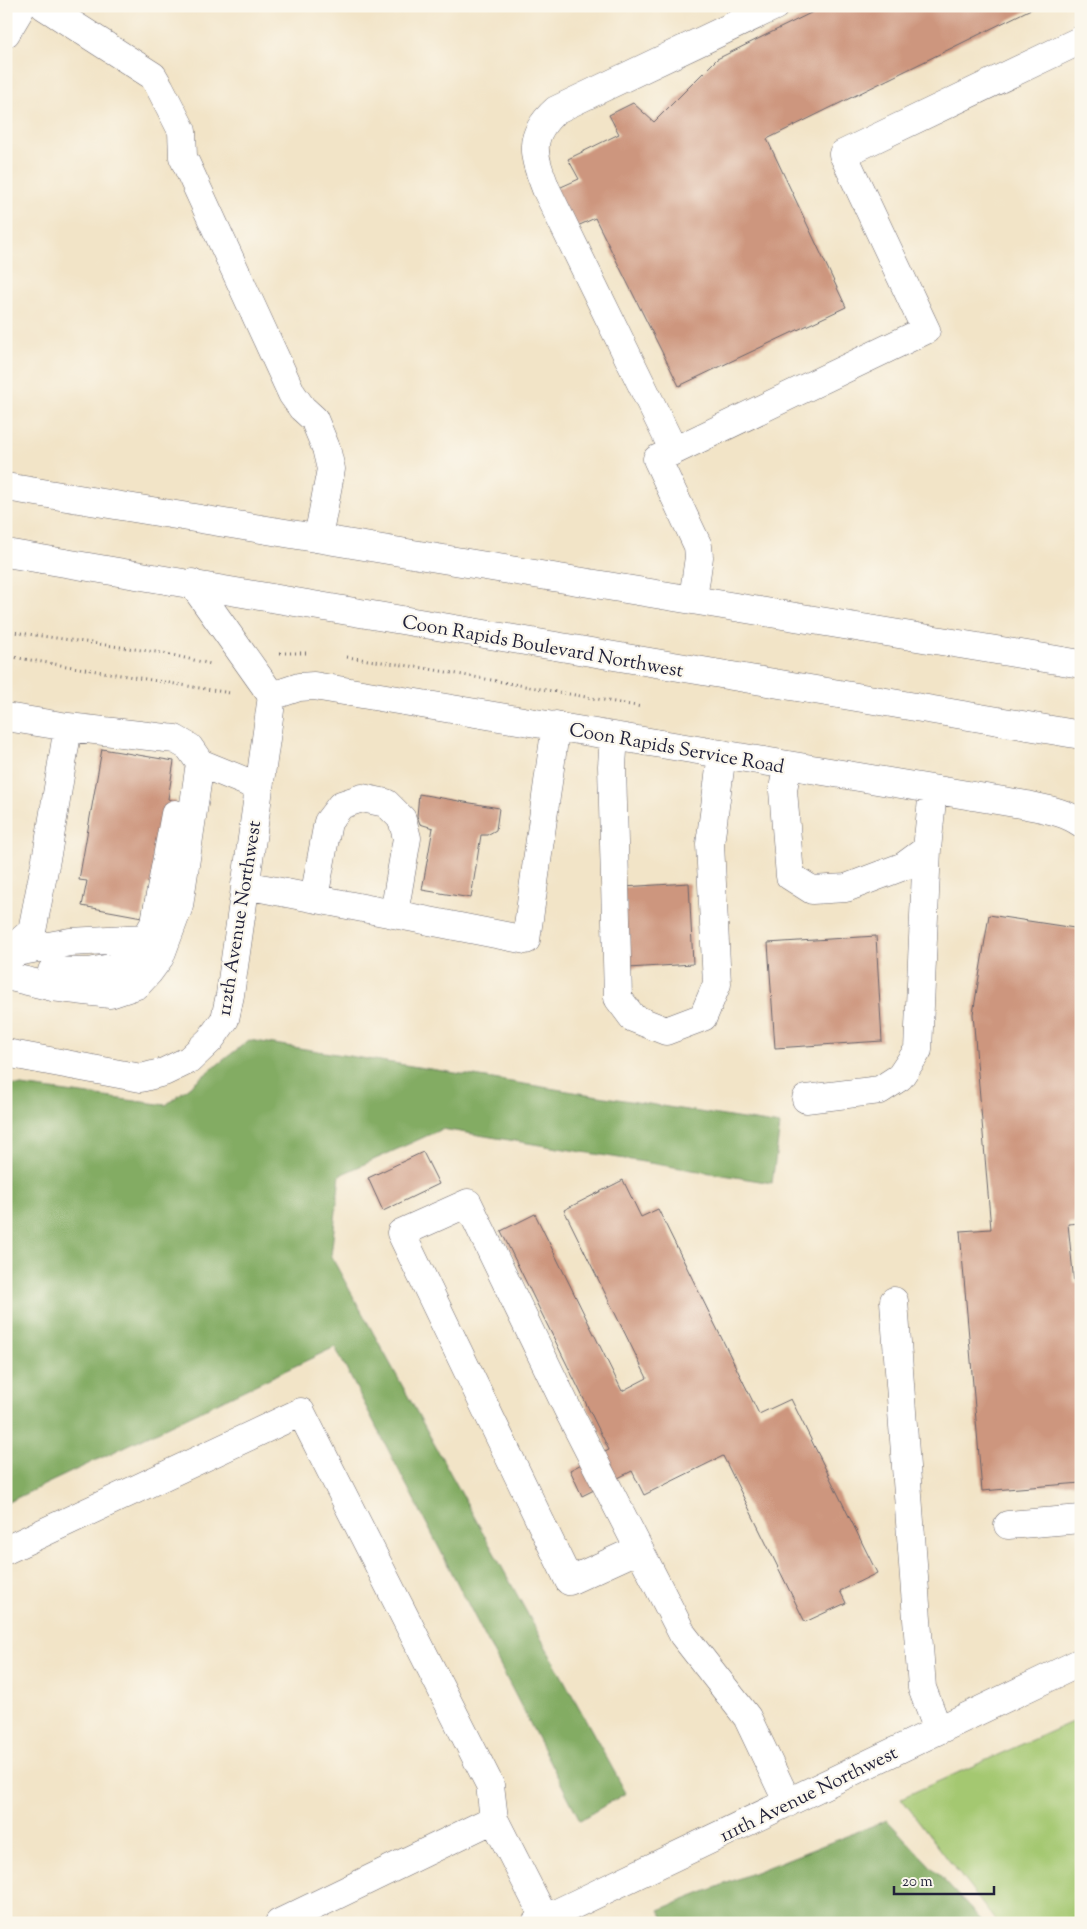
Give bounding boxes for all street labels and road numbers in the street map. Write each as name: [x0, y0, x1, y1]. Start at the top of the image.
street label: Coon Rapids Boulevard Northwest: [400, 609, 686, 686]
street label: Coon Rapids Service Road: [567, 717, 786, 782]
street label: 112th Avenue Northwest: [212, 818, 269, 1018]
street label: 111th Avenue Northwest: [716, 1740, 903, 1850]

